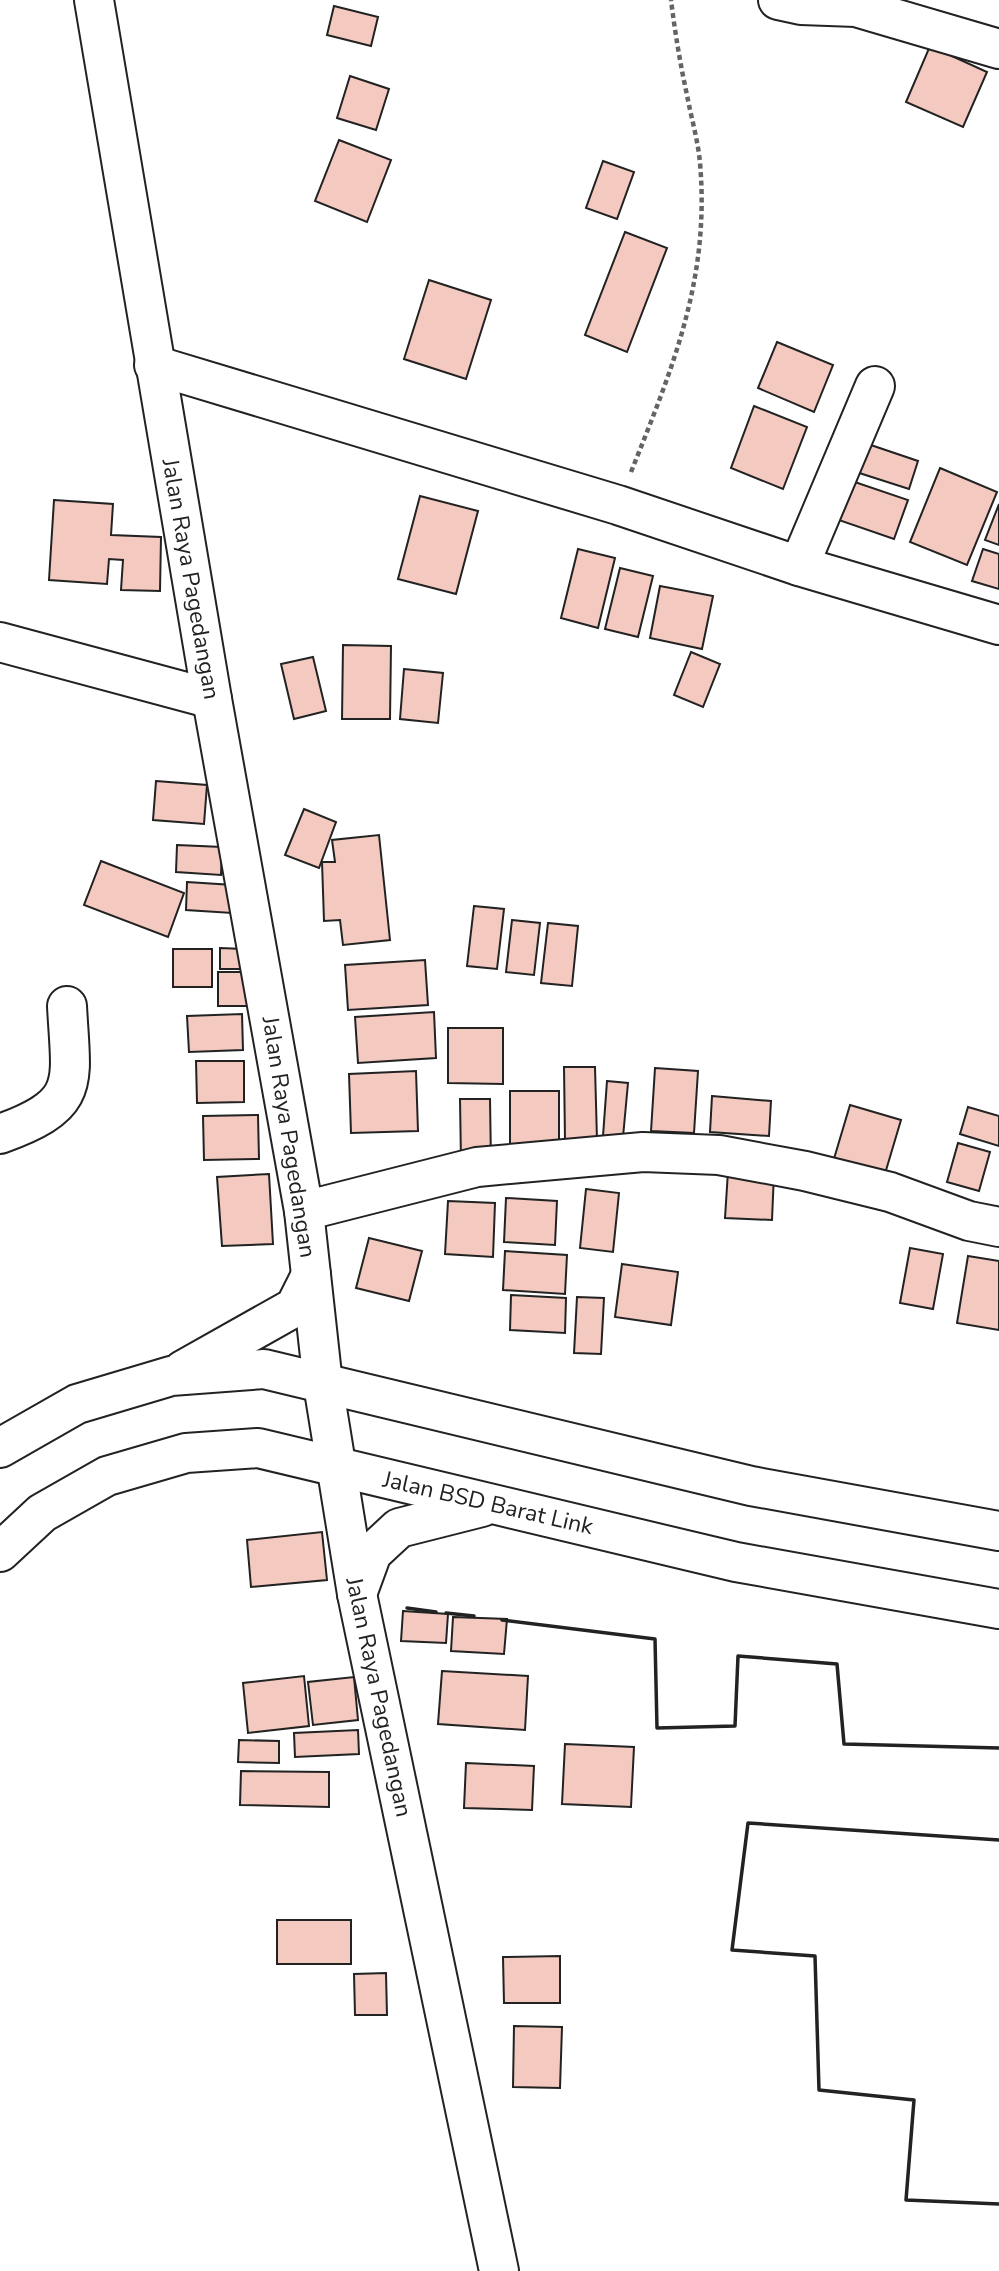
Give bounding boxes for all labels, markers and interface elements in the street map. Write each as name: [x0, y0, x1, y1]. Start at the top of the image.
street label: Jalan Raya Pagedangan: [154, 455, 227, 702]
street label: Jalan Raya Pagedangan: [254, 1013, 323, 1260]
street label: Jalan BSD Barat Link: [379, 1464, 597, 1542]
street label: Jalan Raya Pagedangan: [338, 1573, 420, 1820]

